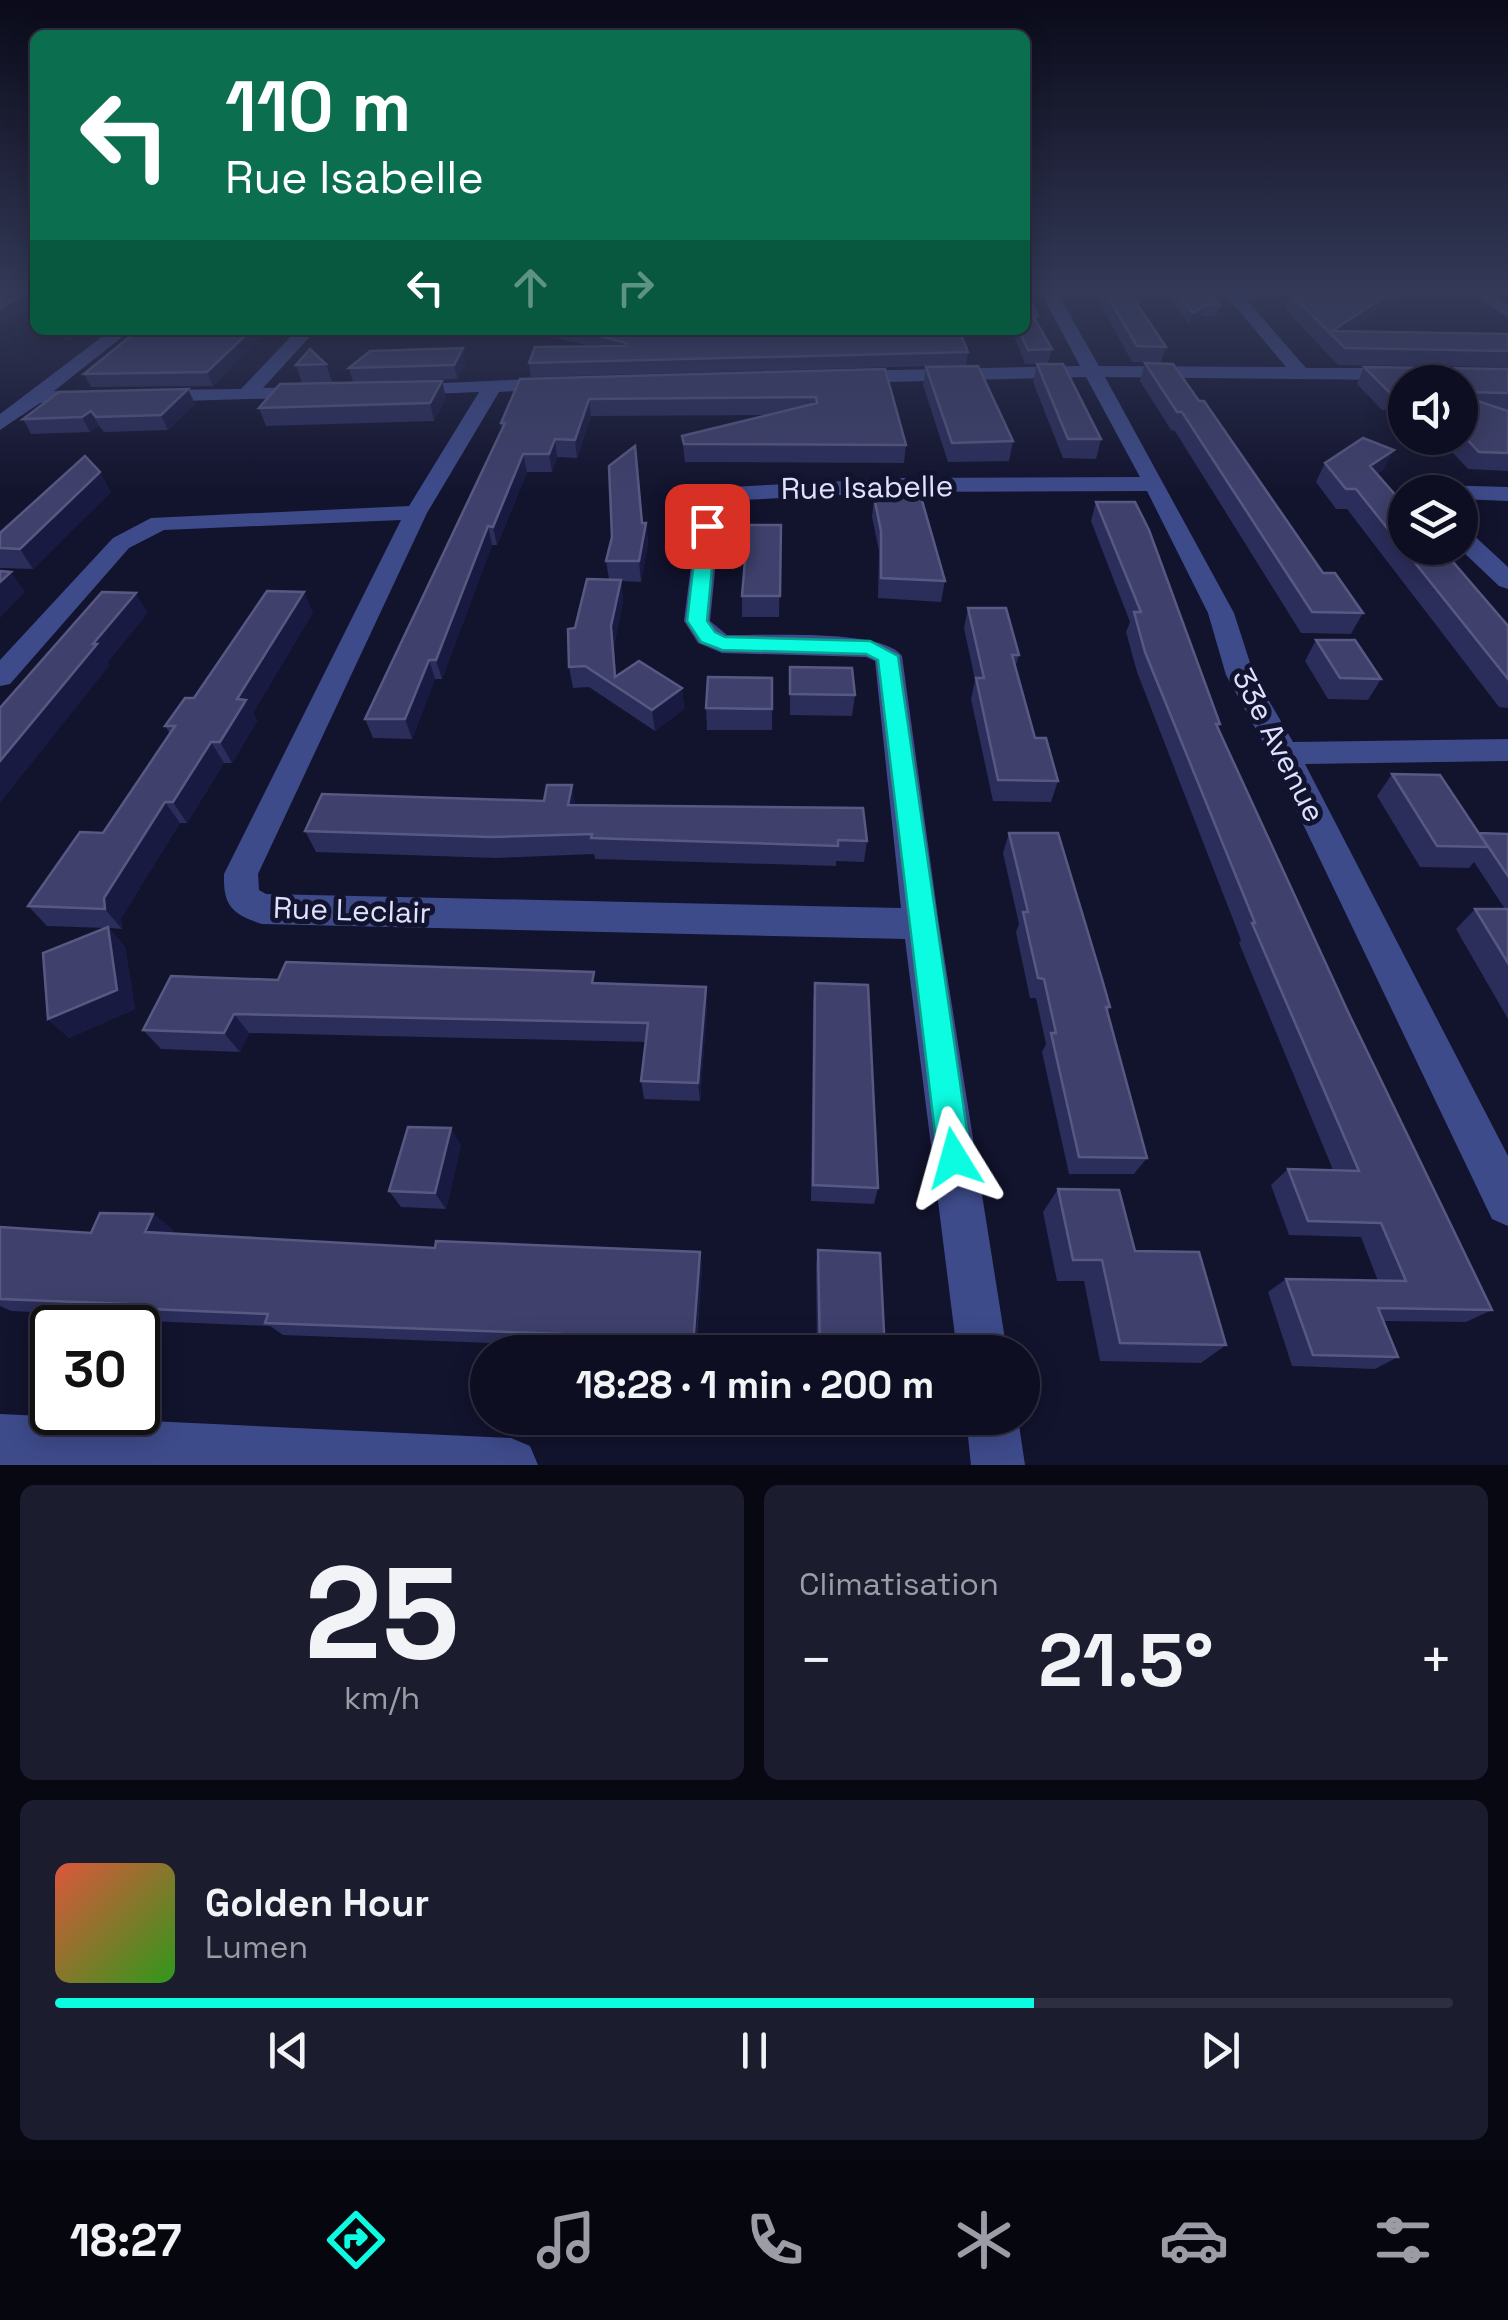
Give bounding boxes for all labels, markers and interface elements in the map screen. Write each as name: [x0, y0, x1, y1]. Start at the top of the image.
text: 110 m: [225, 62, 411, 151]
icon: left: [60, 70, 190, 200]
text: Rue Isabelle: [225, 149, 484, 206]
icon: left: [398, 260, 453, 315]
icon: ahead: [503, 260, 558, 315]
icon: right: [608, 260, 663, 315]
map controls: [1388, 365, 1478, 565]
button: sound: [1388, 365, 1478, 455]
street label: Rue Isabelle: [780, 466, 954, 508]
button: layers: [1388, 475, 1478, 565]
pin: [665, 484, 750, 569]
icon: arrive: [680, 499, 735, 554]
street label: 33e Avenue: [1224, 662, 1334, 828]
street label: Rue Leclair: [272, 888, 432, 932]
position arrow: [902, 1106, 1006, 1210]
speed limit sign: 30: [30, 1305, 160, 1435]
text: 18:28 · 1 min · 200 m: [576, 1361, 934, 1409]
text: 25: [304, 1530, 460, 1696]
text: Climatisation: [799, 1564, 999, 1604]
text: 21.5°: [1038, 1612, 1214, 1708]
text: −: [799, 1625, 833, 1695]
text: +: [1419, 1625, 1453, 1695]
text: km/h: [344, 1678, 420, 1718]
text: Golden Hour: [205, 1879, 429, 1927]
text: Lumen: [205, 1927, 308, 1967]
icon: previous: [261, 2023, 316, 2078]
icon: pause: [727, 2023, 782, 2078]
icon: next: [1193, 2023, 1248, 2078]
icon: directions: [321, 2205, 391, 2275]
icon: music: [531, 2205, 601, 2275]
icon: phone: [740, 2205, 810, 2275]
icon: climate: [949, 2205, 1019, 2275]
icon: car: [1159, 2205, 1229, 2275]
icon: filters: [1368, 2205, 1438, 2275]
text: 18:27: [70, 2212, 182, 2269]

